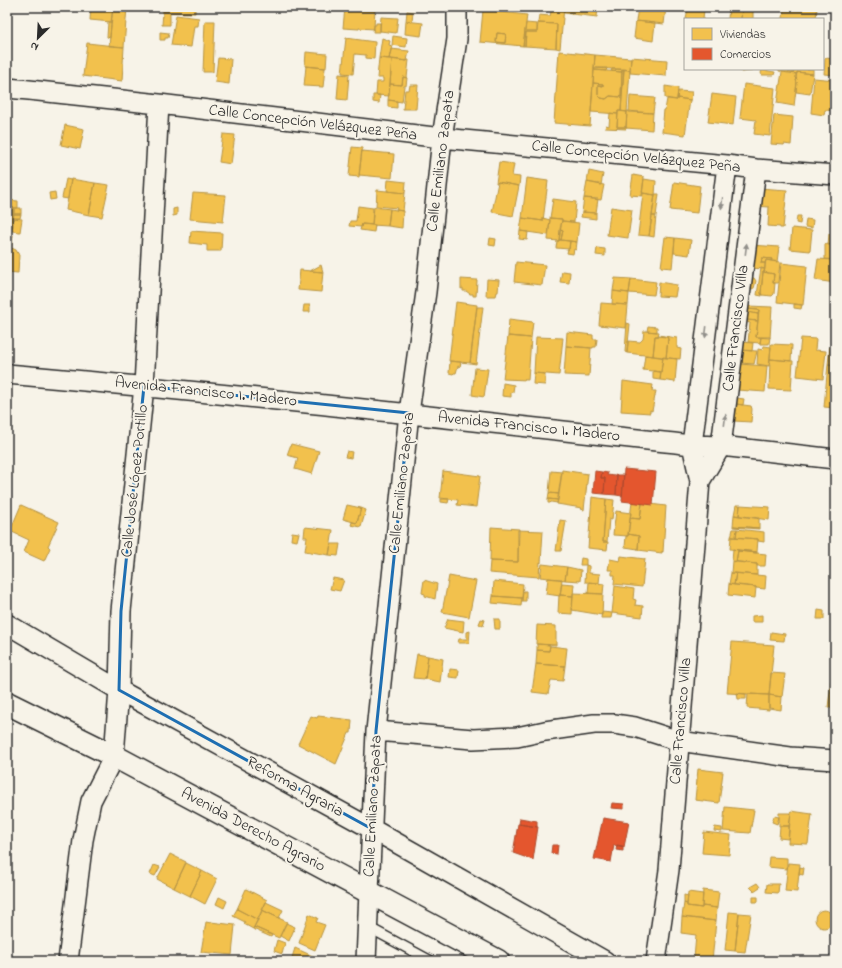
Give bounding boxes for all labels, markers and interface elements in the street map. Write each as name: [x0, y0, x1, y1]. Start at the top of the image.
north arrow: [18, 18, 58, 58]
legend: [684, 18, 824, 70]
text: Viviendas: [719, 26, 766, 44]
text: N: [28, 37, 41, 55]
text: Comercios: [720, 46, 771, 64]
street label: Calle Emiliano Zapata: [420, 89, 462, 233]
street label: Calle Concepción Velázquez Peña: [207, 98, 419, 148]
street label: Calle Concepción Velázquez Peña: [530, 134, 742, 180]
one-way arrow: [719, 197, 725, 209]
one-way arrow: [743, 243, 749, 255]
street label: Calle Francisco Villa: [716, 263, 756, 393]
one-way arrow: [703, 326, 709, 338]
street label: Avenida Francisco I. Madero: [114, 370, 298, 414]
street label: Calle José López Portillo: [115, 403, 155, 559]
street label: Avenida Francisco I. Madero: [437, 405, 621, 449]
street label: Calle Emiliano Zapata: [383, 411, 421, 555]
one-way arrow: [722, 414, 728, 426]
street label: Calle Francisco Villa: [663, 657, 699, 785]
street label: Calle Emiliano Zapata: [357, 734, 389, 878]
street label: Reforma Agraria: [242, 750, 348, 824]
street label: Avenida Derecho Agrario: [176, 782, 330, 878]

